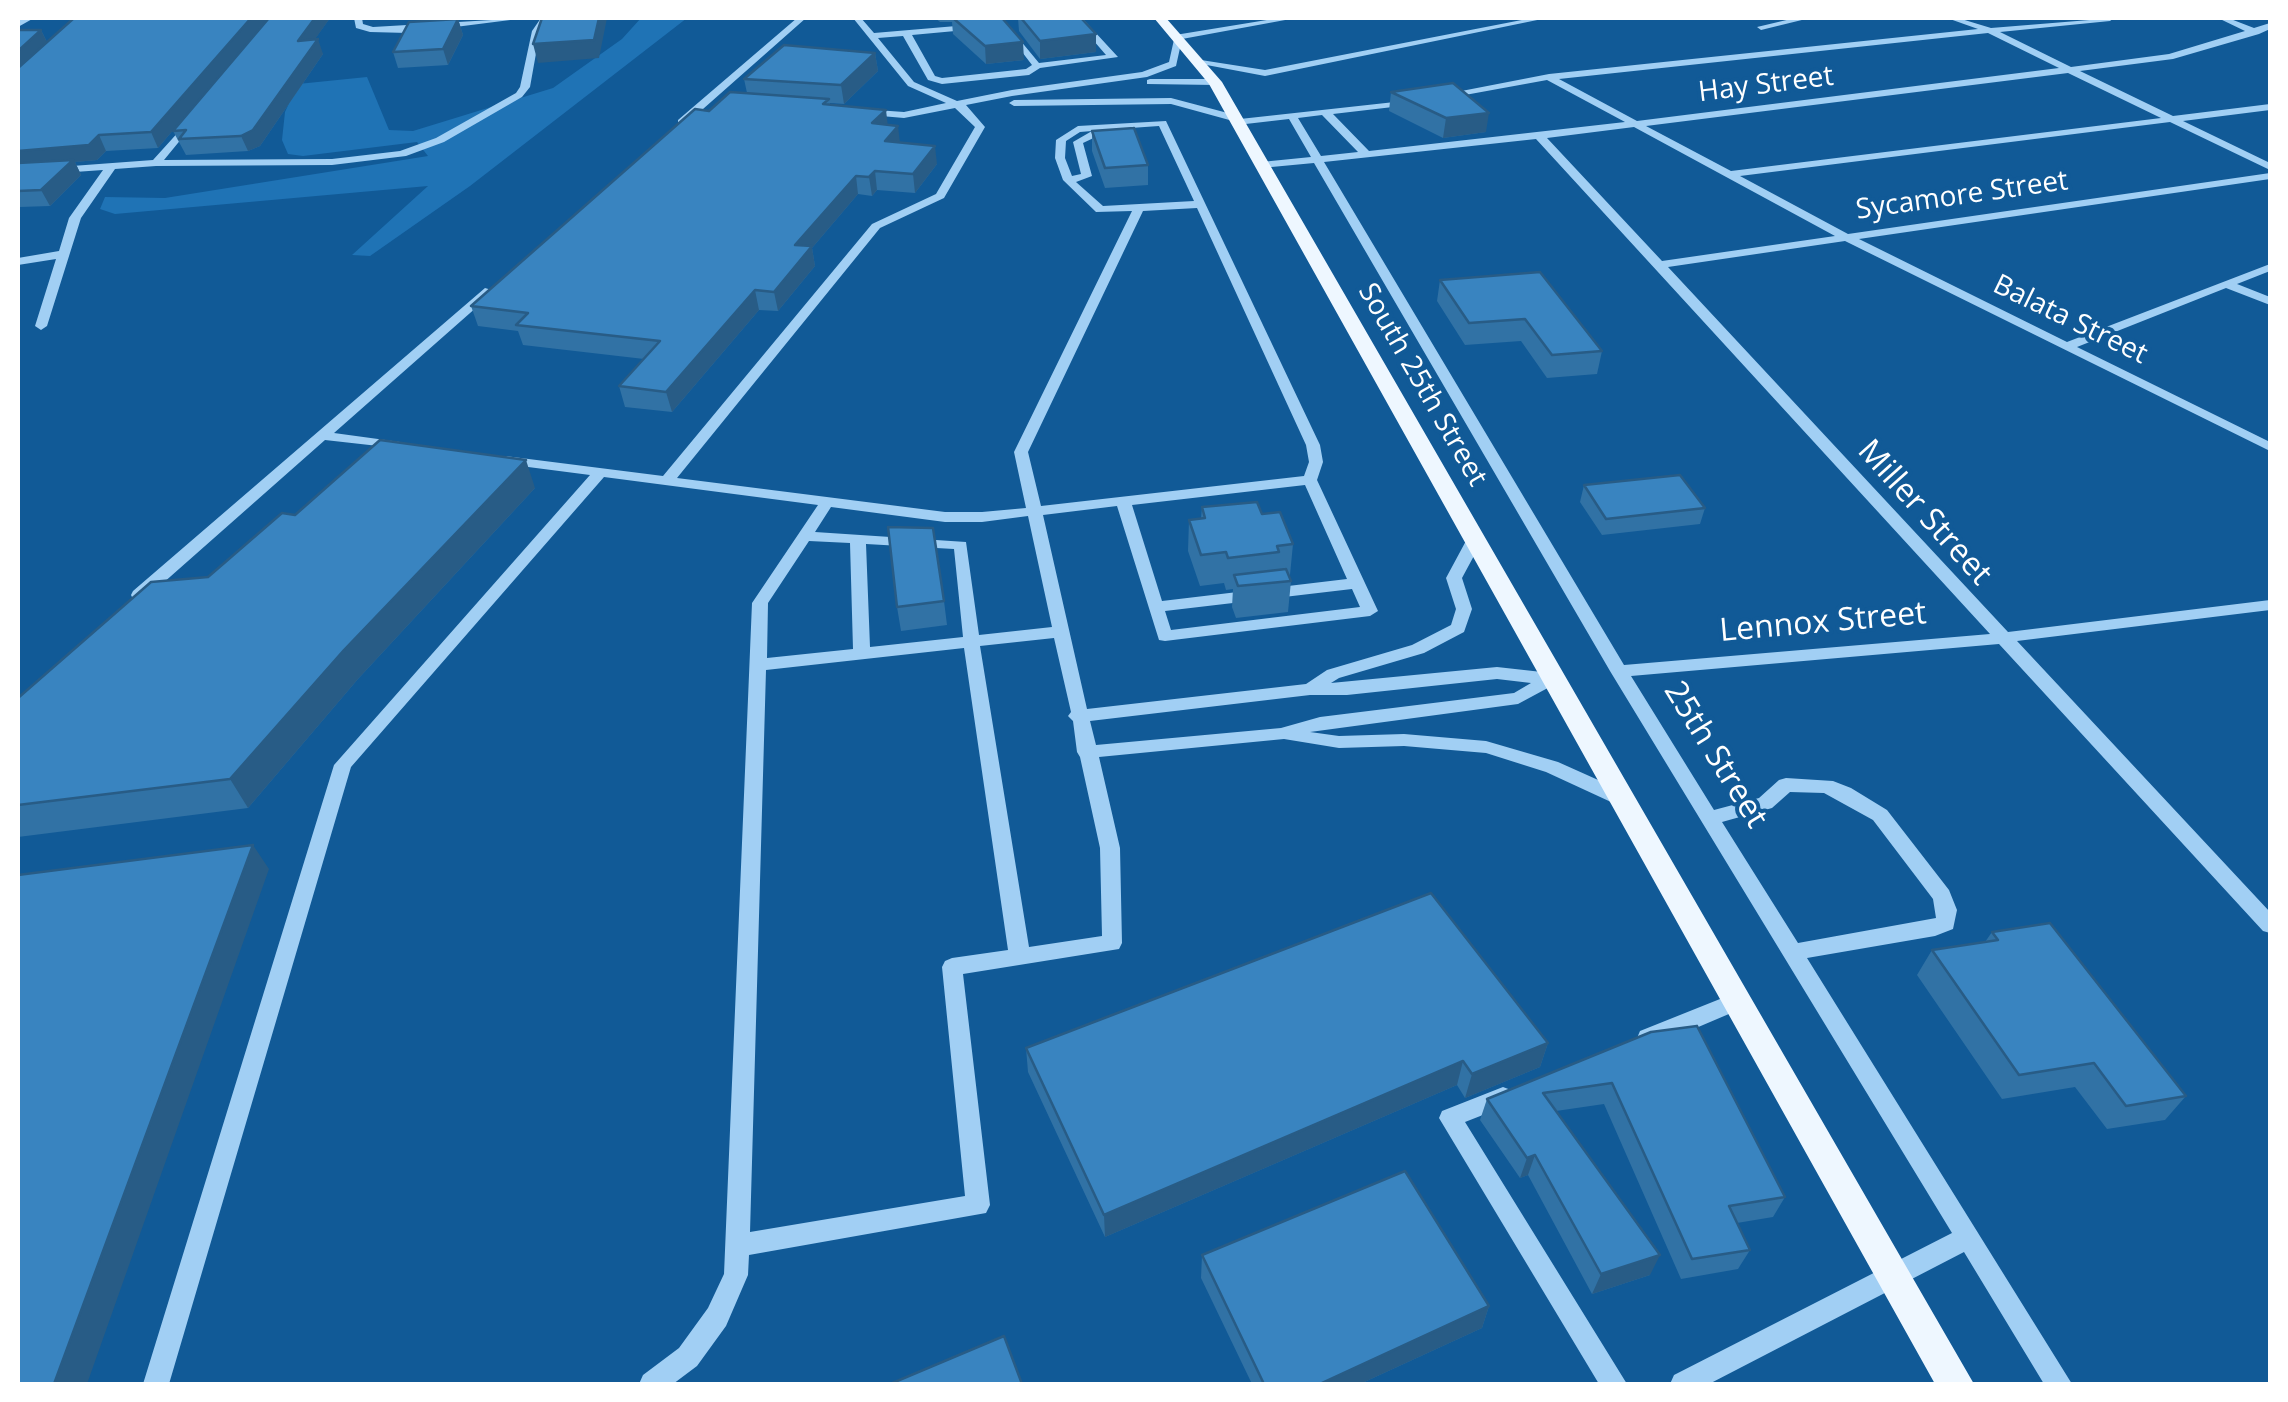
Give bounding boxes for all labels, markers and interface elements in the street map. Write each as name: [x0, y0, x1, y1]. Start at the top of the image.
street label: Hay Street: [1697, 60, 1835, 110]
street label: Sycamore Street: [1854, 164, 2070, 228]
street label: Balata Street: [1987, 268, 2153, 372]
street label: South 25th Street: [1350, 278, 1494, 492]
street label: Miller Street: [1849, 433, 1999, 593]
street label: Lennox Street: [1718, 595, 1928, 651]
street label: 25th Street: [1655, 675, 1775, 835]

